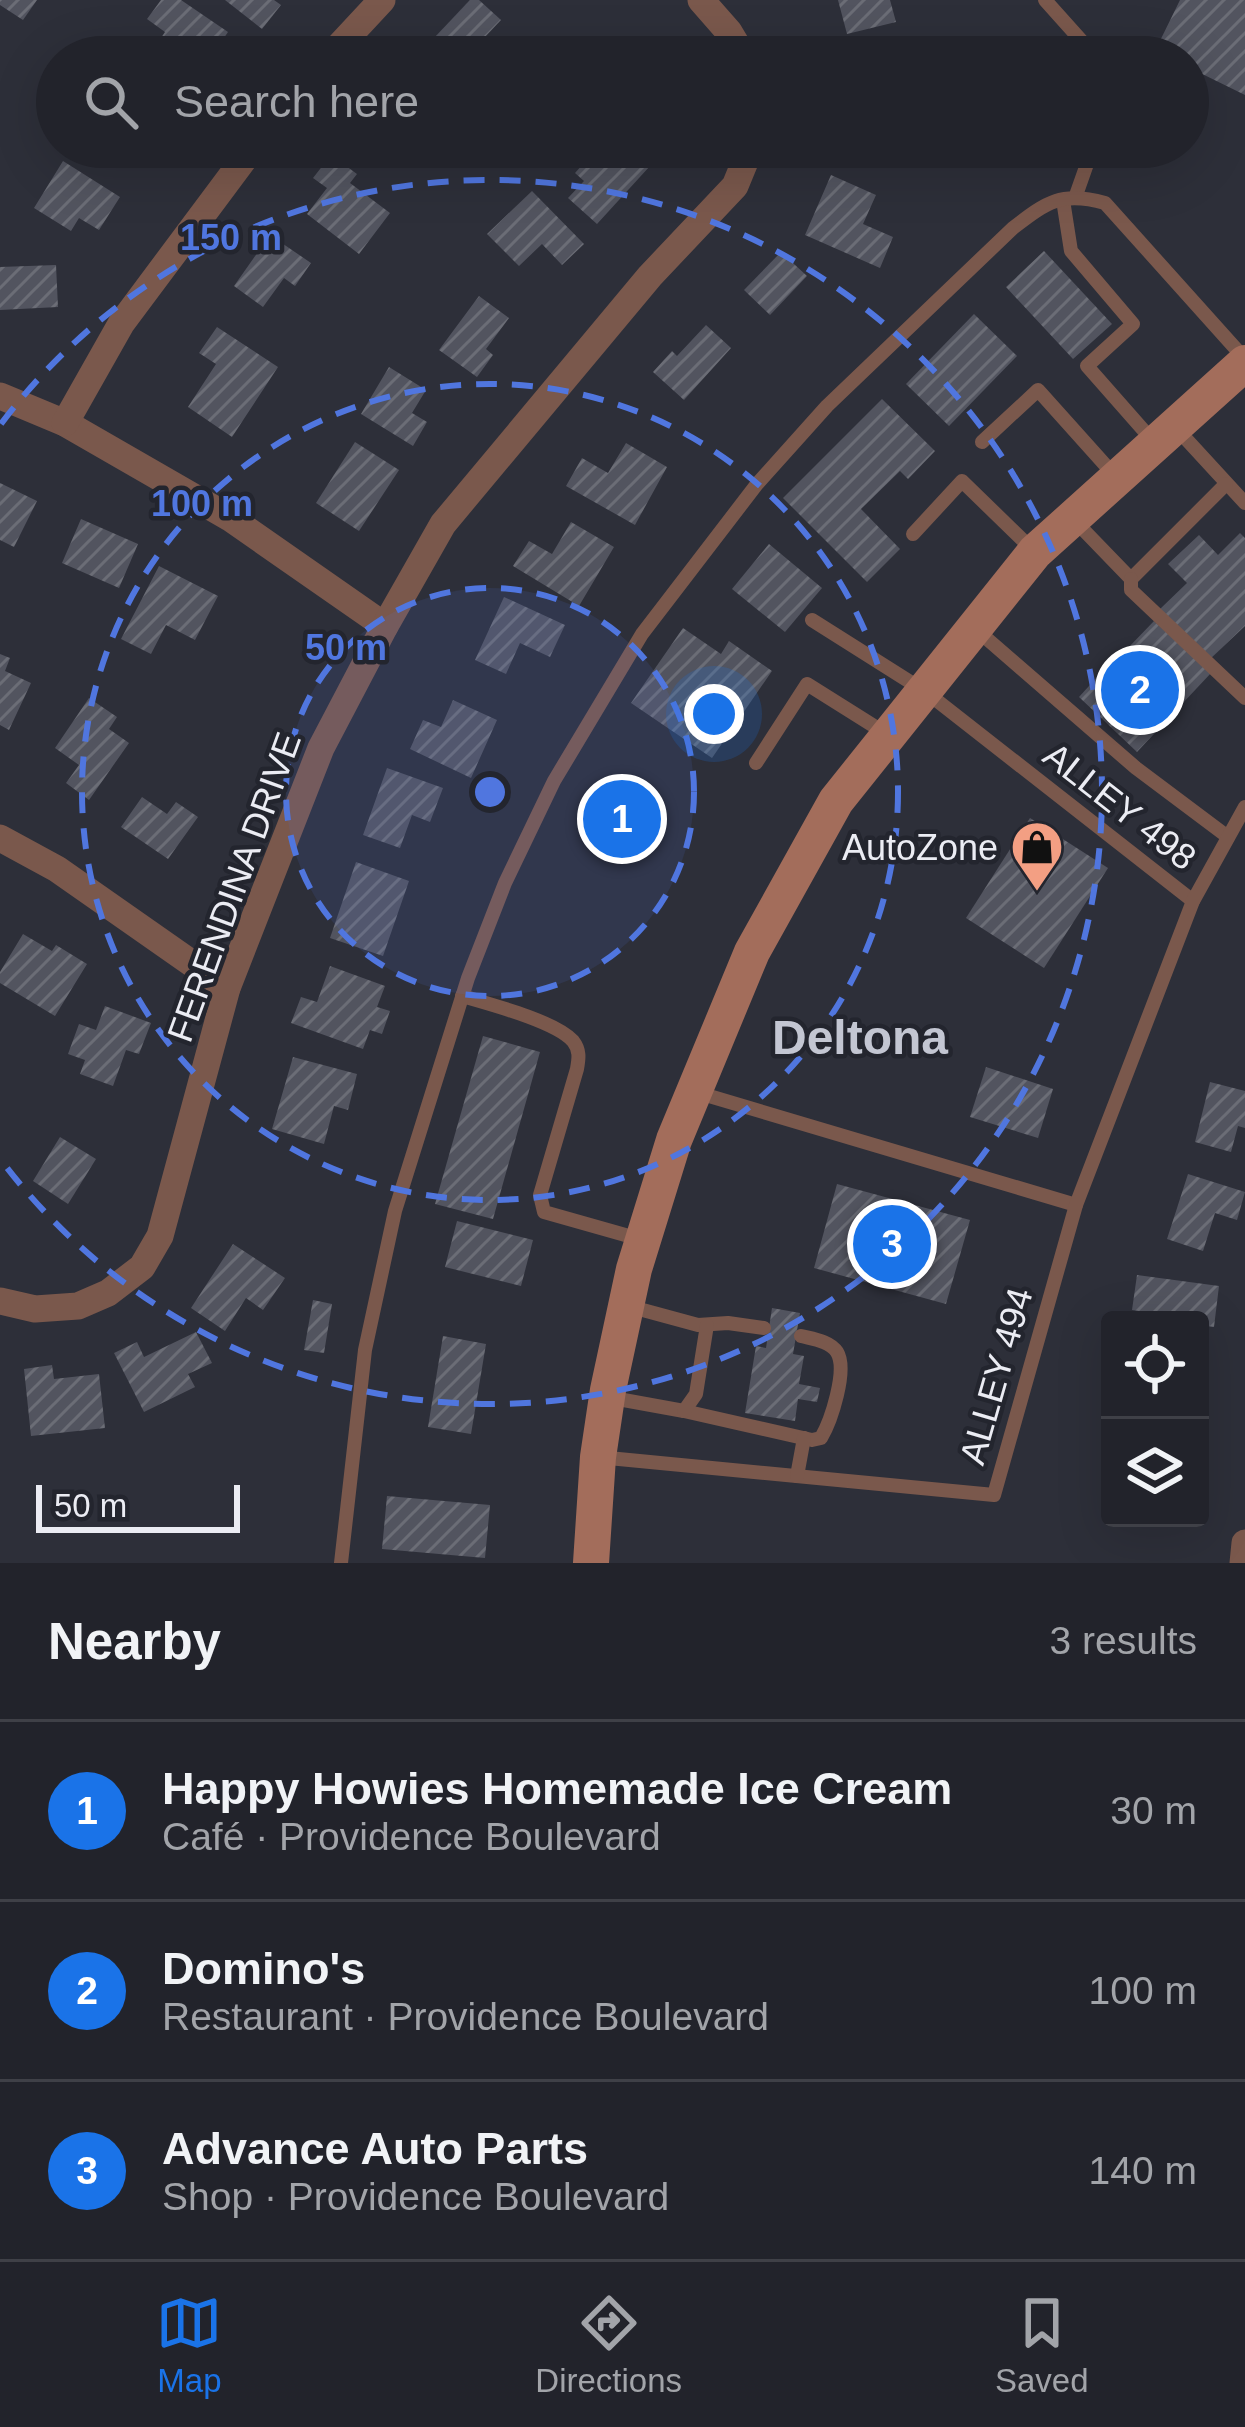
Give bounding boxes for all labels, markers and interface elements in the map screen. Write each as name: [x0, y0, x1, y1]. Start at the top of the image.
search box: [36, 36, 1209, 168]
icon: search: [78, 69, 144, 135]
text: Search here: [174, 76, 419, 127]
text: 150 m: [180, 217, 282, 258]
text: 100 m: [151, 483, 253, 524]
text: 50 m: [305, 627, 387, 668]
pin: 2: [1101, 645, 1179, 735]
your location: [684, 684, 744, 744]
street label: FERENDINA DRIVE: [159, 727, 309, 1047]
street label: ALLEY 498: [1036, 734, 1204, 878]
centre of rings: [469, 771, 511, 813]
pin: 1: [583, 774, 661, 864]
shop icon: AutoZone: [1009, 819, 1065, 893]
place label: AutoZone: [842, 827, 998, 868]
district label: Deltona: [772, 1011, 948, 1064]
pin: 3: [853, 1199, 931, 1289]
street label: ALLEY 494: [951, 1283, 1041, 1469]
map controls: [1101, 1311, 1209, 1527]
button: locate: [1101, 1311, 1209, 1419]
button: layers: [1101, 1419, 1209, 1527]
scale bar: [36, 1479, 240, 1532]
text: 50 m: [54, 1487, 127, 1524]
text: Nearby: [48, 1613, 221, 1670]
text: 3 results: [1050, 1619, 1197, 1662]
text: Happy Howies Homemade Ice Cream: [162, 1763, 952, 1814]
text: 1: [76, 1789, 98, 1832]
text: 30 m: [1110, 1789, 1197, 1832]
text: Café · Providence Boulevard: [162, 1815, 661, 1858]
text: Domino's: [162, 1943, 365, 1994]
text: 2: [76, 1969, 98, 2012]
text: 100 m: [1089, 1969, 1197, 2012]
text: Restaurant · Providence Boulevard: [162, 1995, 769, 2038]
text: Advance Auto Parts: [162, 2123, 588, 2174]
text: 3: [76, 2149, 98, 2192]
text: 140 m: [1089, 2149, 1197, 2192]
text: Shop · Providence Boulevard: [162, 2175, 669, 2218]
tab: Map: [156, 2290, 222, 2400]
tab: Directions: [535, 2290, 682, 2400]
tab: Saved: [995, 2290, 1089, 2400]

